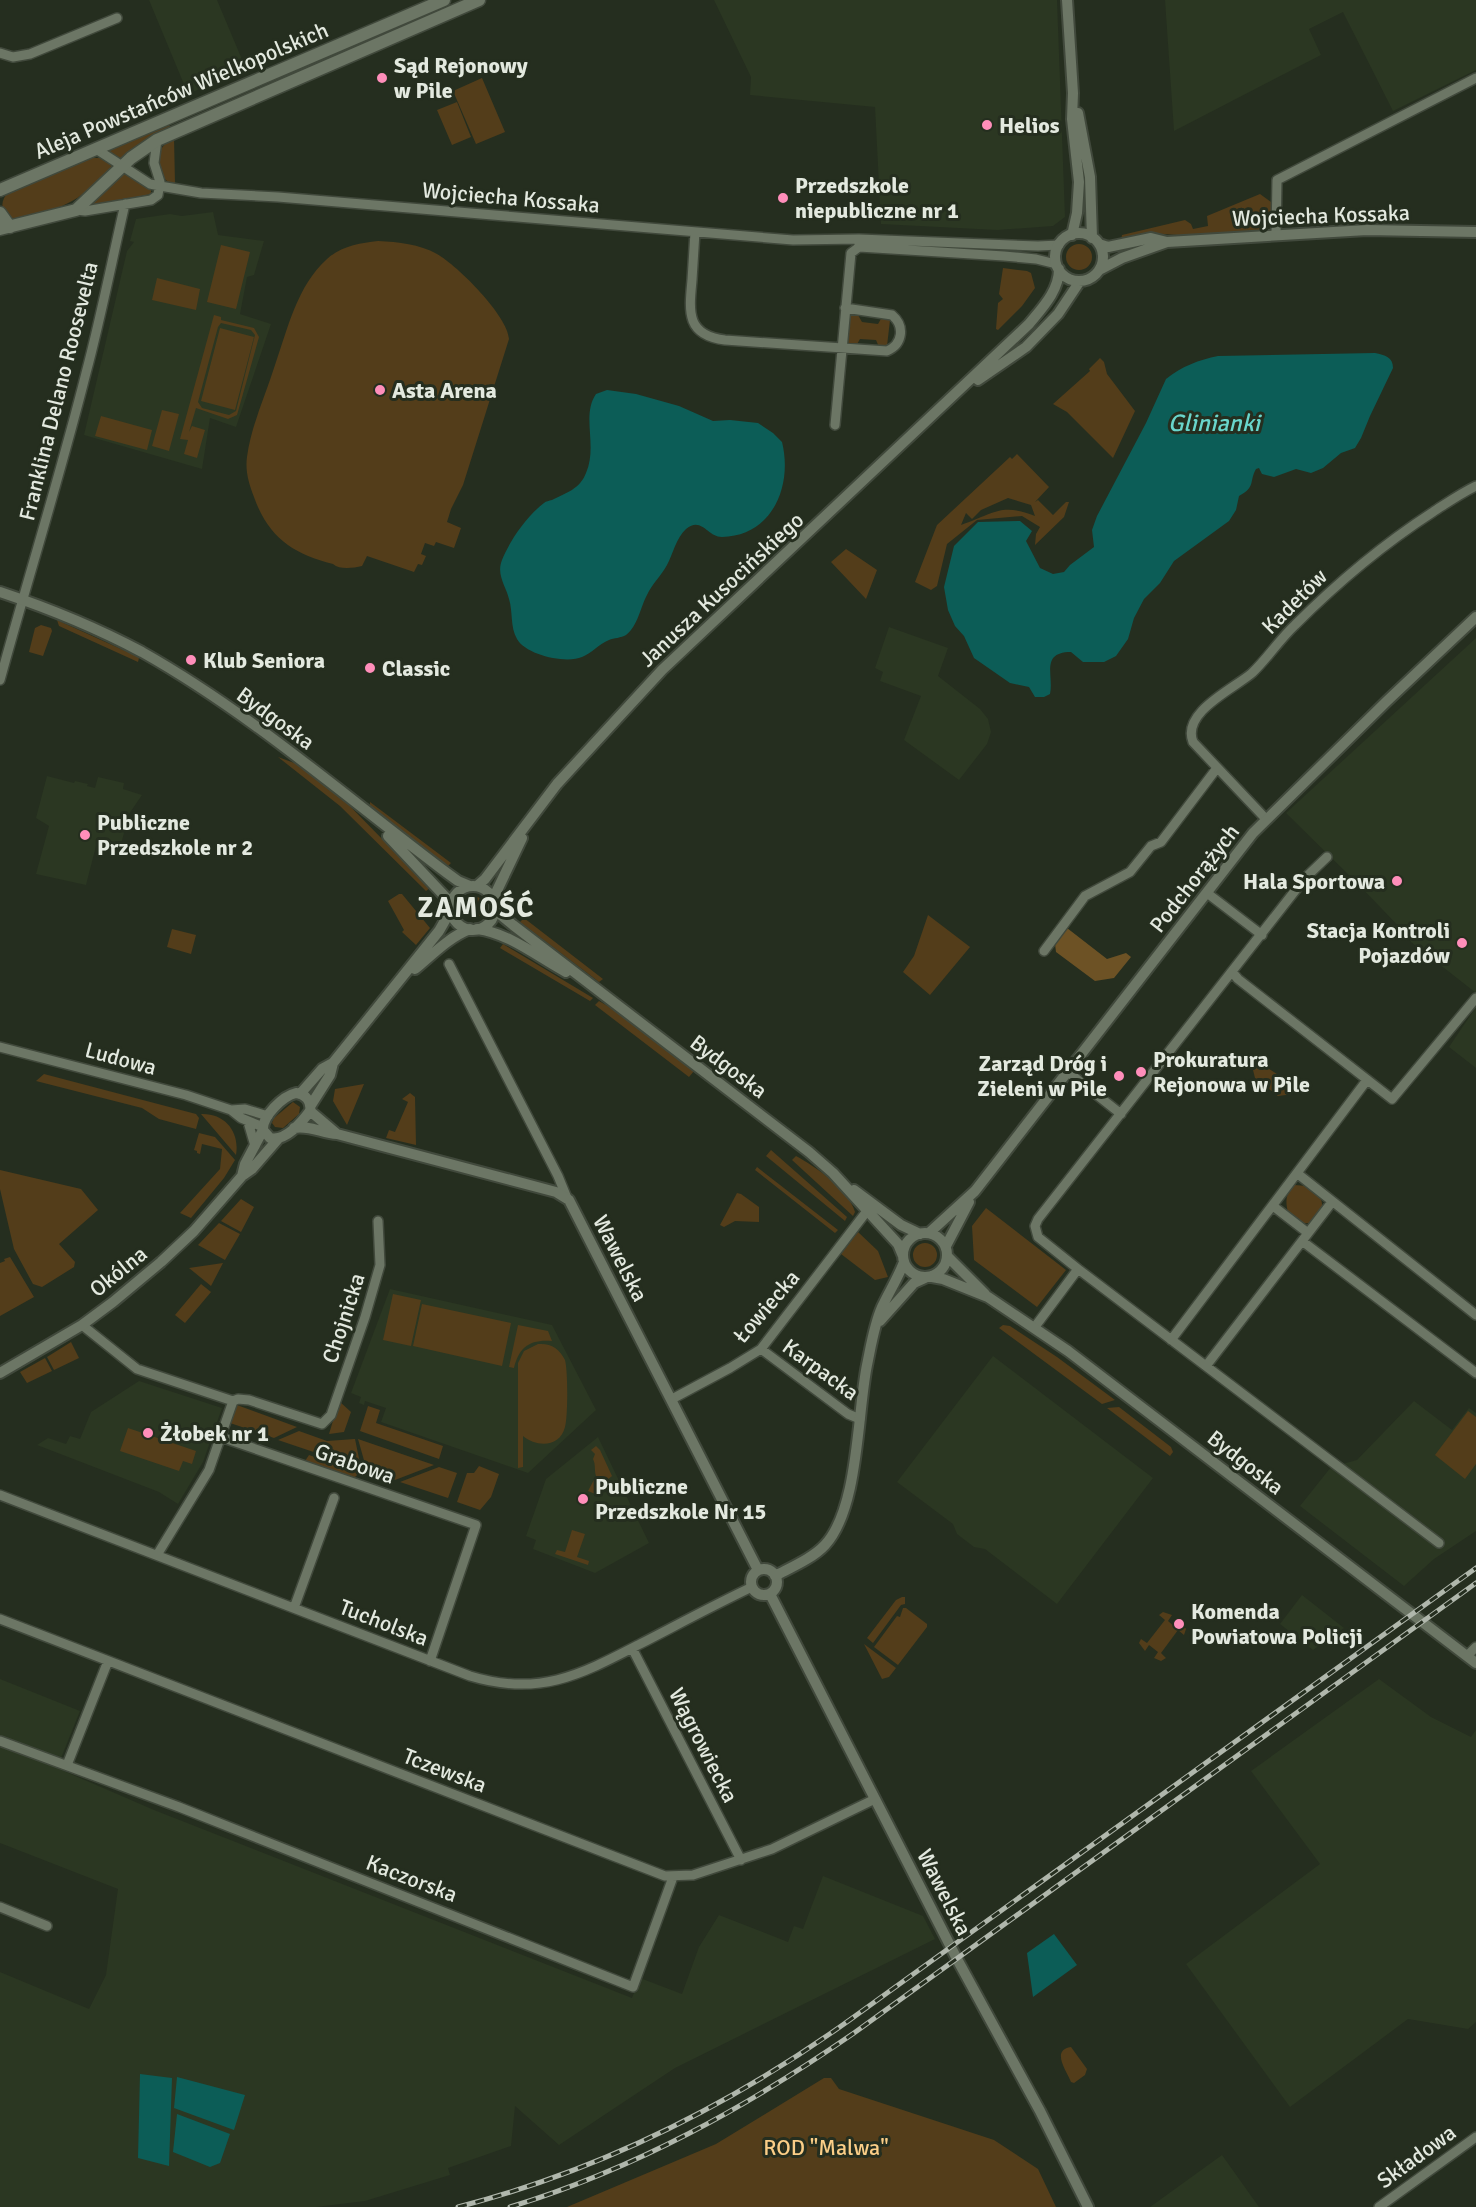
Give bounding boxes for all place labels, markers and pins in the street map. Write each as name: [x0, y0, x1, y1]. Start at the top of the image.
place label: Sąd Rejonowy w Pile: [394, 52, 528, 104]
marker: Sąd Rejonowy w Pile: [375, 71, 389, 85]
place label: Helios: [999, 112, 1060, 139]
marker: Helios: [980, 118, 994, 132]
place label: Przedszkole niepubliczne nr 1: [795, 172, 959, 224]
marker: Przedszkole niepubliczne nr 1: [776, 191, 790, 205]
place label: Asta Arena: [392, 377, 497, 404]
marker: Asta Arena: [373, 383, 387, 397]
place label: Klub Seniora: [203, 647, 325, 674]
marker: Klub Seniora: [184, 653, 198, 667]
place label: Classic: [382, 655, 450, 682]
marker: Classic: [363, 661, 377, 675]
place label: Publiczne Przedszkole nr 2: [97, 809, 253, 861]
marker: Publiczne Przedszkole nr 2: [78, 828, 92, 842]
place label: Hala Sportowa: [1243, 868, 1385, 895]
marker: Hala Sportowa: [1390, 874, 1404, 888]
place label: Stacja Kontroli Pojazdów: [1307, 917, 1450, 969]
marker: Stacja Kontroli Pojazdów: [1455, 936, 1469, 950]
place label: Prokuratura Rejonowa w Pile: [1153, 1046, 1310, 1098]
place label: Zarząd Dróg i Zieleni w Pile: [977, 1050, 1107, 1102]
marker: Prokuratura Rejonowa w Pile: [1134, 1065, 1148, 1079]
marker: Zarząd Dróg i Zieleni w Pile: [1112, 1069, 1126, 1083]
place label: Żłobek nr 1: [160, 1420, 269, 1447]
marker: Żłobek nr 1: [141, 1426, 155, 1440]
place label: Publiczne Przedszkole Nr 15: [595, 1473, 766, 1525]
marker: Publiczne Przedszkole Nr 15: [576, 1492, 590, 1506]
place label: Komenda Powiatowa Policji: [1191, 1598, 1363, 1650]
marker: Komenda Powiatowa Policji: [1172, 1617, 1186, 1631]

